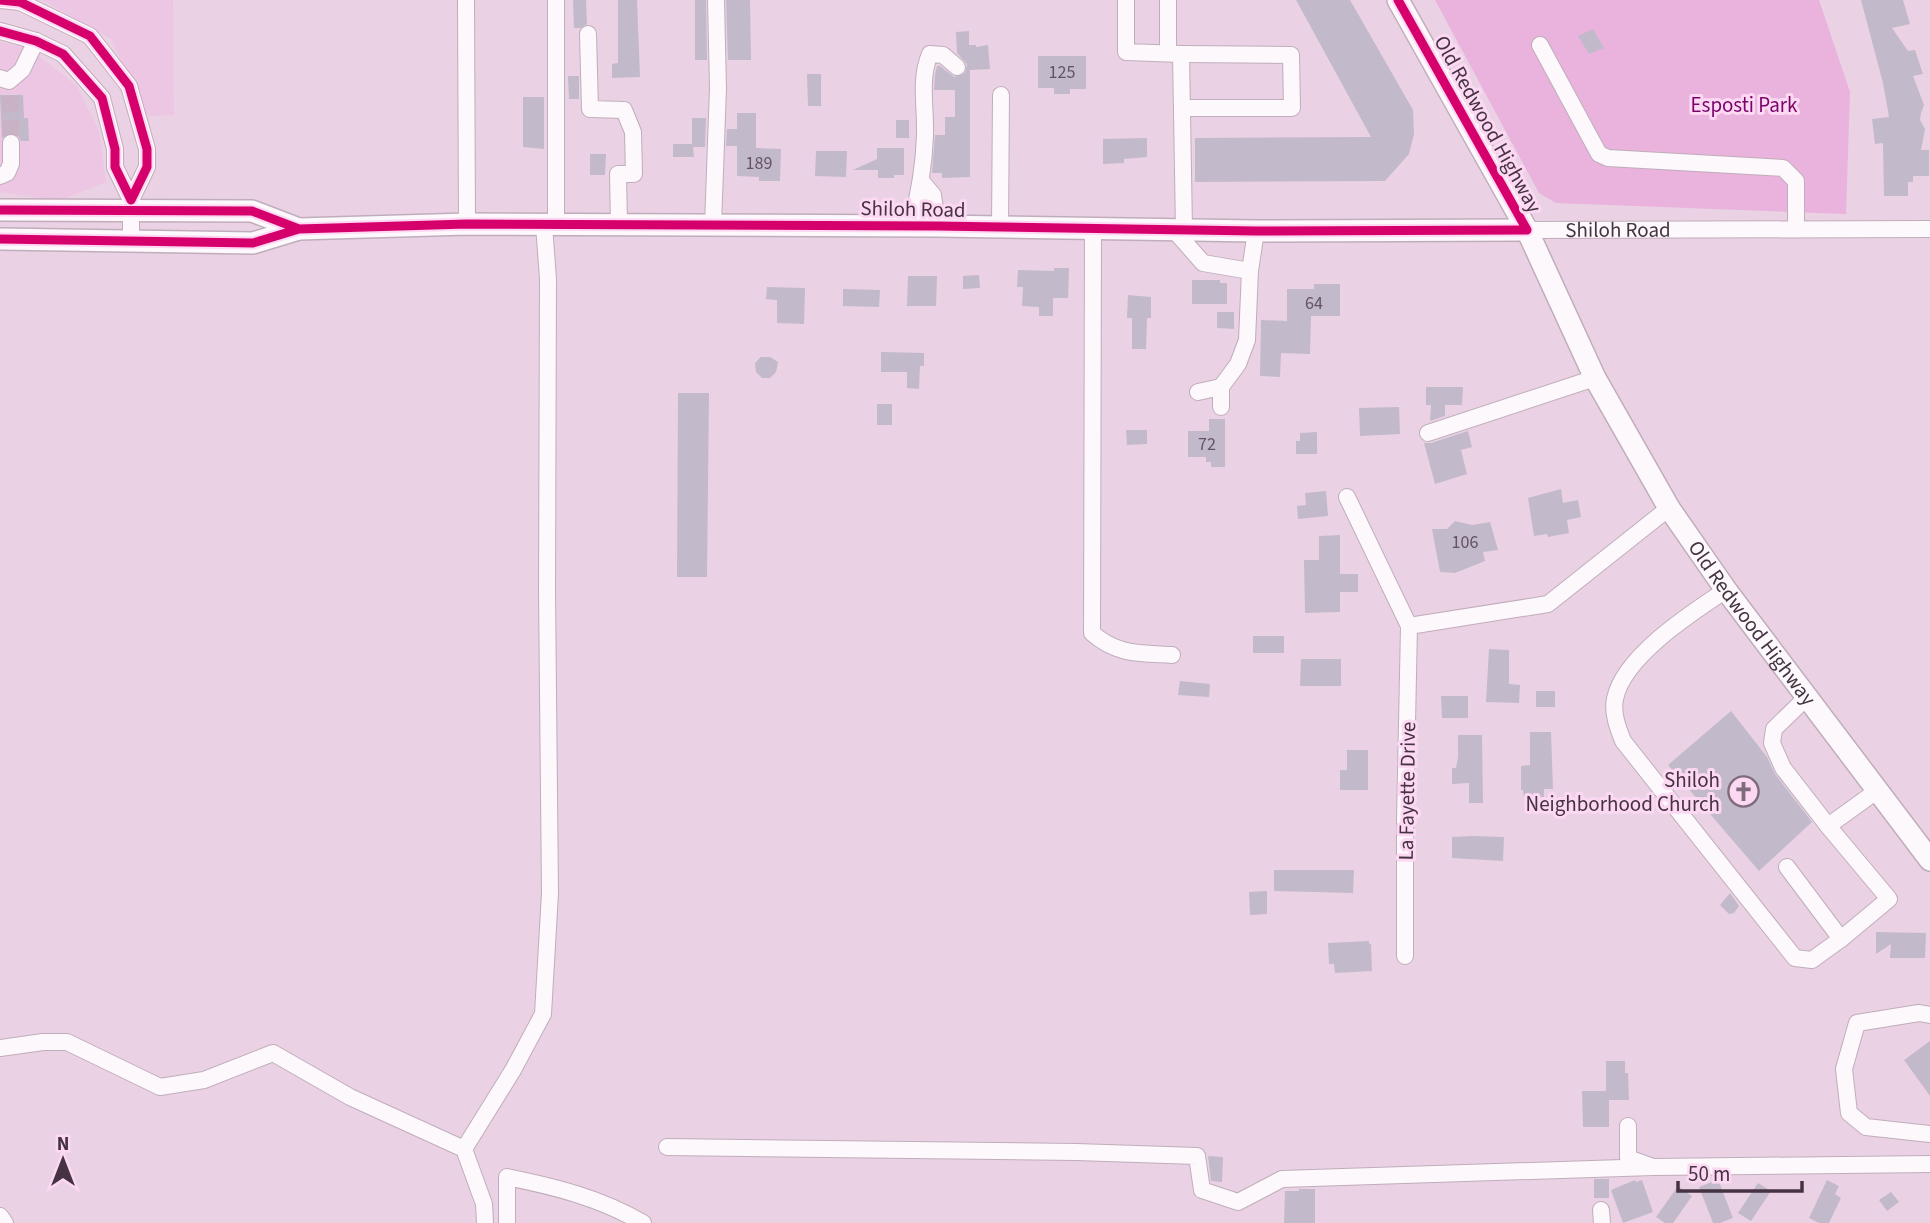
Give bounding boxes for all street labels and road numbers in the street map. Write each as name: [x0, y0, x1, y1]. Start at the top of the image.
street label: Old Redwood Highway: [1427, 30, 1549, 218]
street label: Shiloh Road: [860, 193, 966, 225]
street label: Shiloh Road: [1565, 215, 1671, 245]
street label: Old Redwood Highway: [1681, 534, 1823, 712]
street label: La Fayette Drive: [1391, 721, 1423, 861]

